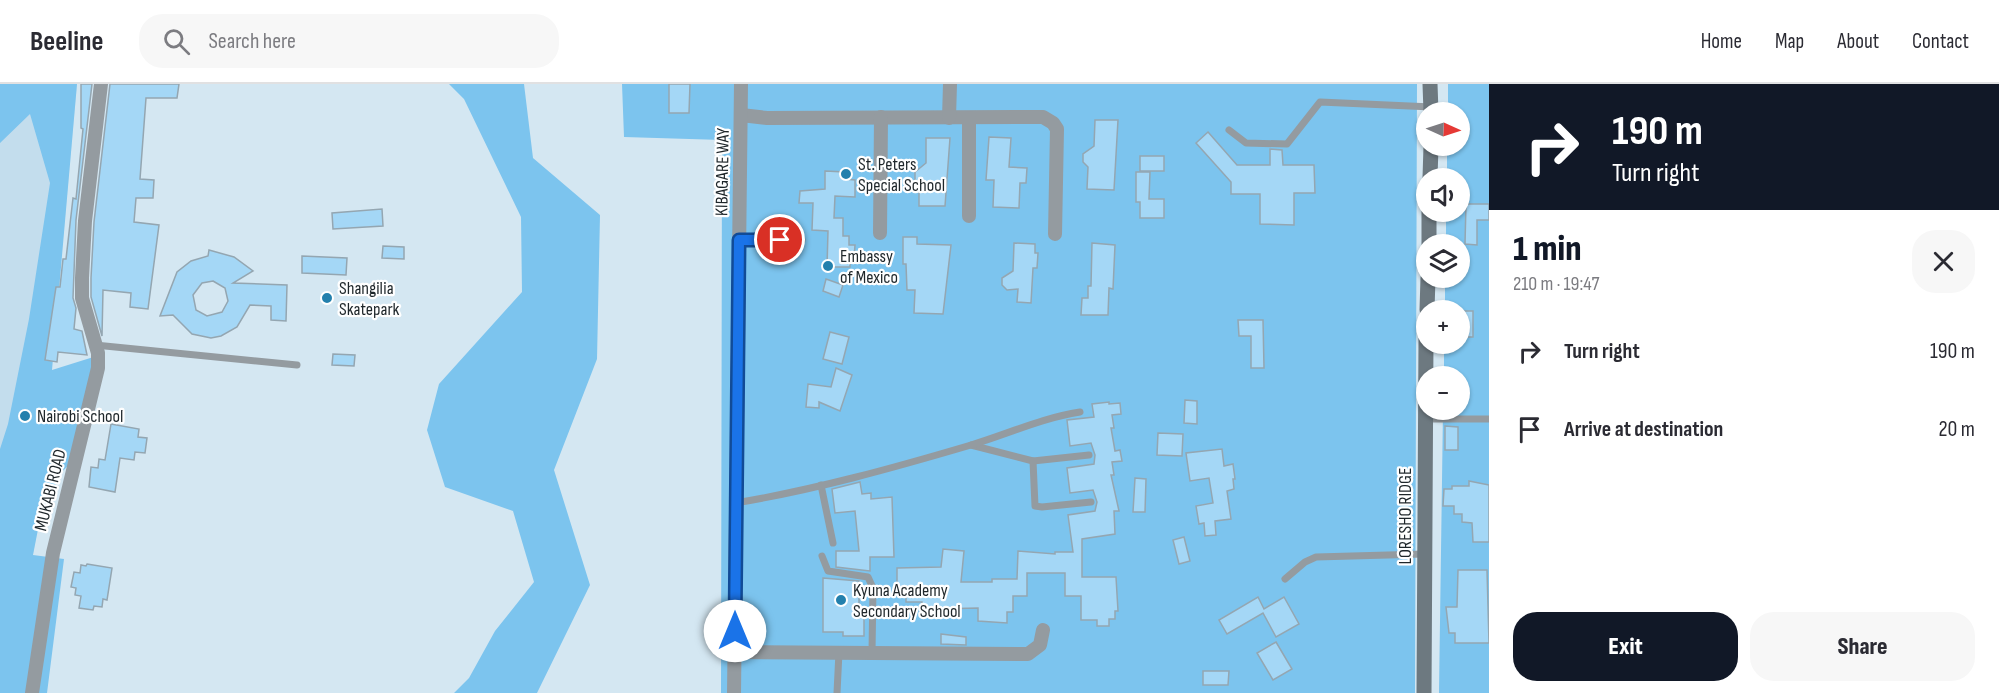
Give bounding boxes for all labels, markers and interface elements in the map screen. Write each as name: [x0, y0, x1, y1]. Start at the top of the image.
search box: [139, 14, 559, 68]
text: Beeline: [30, 25, 103, 58]
icon: search: [160, 25, 193, 58]
text: Search here: [208, 28, 296, 55]
text: Home: [1701, 29, 1742, 54]
text: Map: [1775, 29, 1804, 54]
text: About: [1837, 29, 1879, 54]
text: Contact: [1912, 29, 1969, 54]
north arrow: [1416, 102, 1470, 156]
map controls: [1416, 102, 1470, 420]
text: 190 m: [1612, 106, 1703, 157]
icon: right: [1513, 108, 1591, 186]
street label: KIBAGARE WAY: [711, 127, 734, 216]
place label: St. Peters Special School: [858, 154, 945, 196]
text: Turn right: [1612, 157, 1699, 189]
marker: St. Peters Special School: [839, 167, 853, 181]
button: sound: [1416, 168, 1470, 222]
pin: [754, 214, 805, 265]
icon: arrive: [763, 223, 796, 256]
text: 1 min: [1513, 228, 1581, 271]
button: close: [1912, 230, 1975, 293]
button: layers: [1416, 234, 1470, 288]
place label: Embassy of Mexico: [840, 246, 898, 288]
marker: Embassy of Mexico: [821, 259, 835, 273]
text: 210 m · 19:47: [1513, 272, 1599, 296]
place label: Shangilia Skatepark: [339, 278, 400, 320]
marker: Shangilia Skatepark: [320, 291, 334, 305]
button: +: [1416, 300, 1470, 354]
icon: right: [1513, 335, 1546, 368]
text: Turn right: [1564, 338, 1640, 365]
text: 190 m: [1930, 338, 1975, 365]
button: −: [1416, 366, 1470, 420]
place label: Nairobi School: [37, 406, 123, 427]
marker: Nairobi School: [18, 409, 32, 423]
icon: arrive: [1513, 413, 1546, 446]
text: Arrive at destination: [1564, 416, 1723, 443]
text: 20 m: [1939, 416, 1975, 443]
street label: MUKABI ROAD: [30, 447, 71, 533]
street label: LORESHO RIDGE: [1395, 468, 1416, 564]
place label: Kyuna Academy Secondary School: [853, 580, 961, 622]
marker: Kyuna Academy Secondary School: [834, 593, 848, 607]
position arrow: [703, 599, 767, 663]
button: Exit: [1513, 612, 1738, 681]
button: Share: [1750, 612, 1975, 681]

